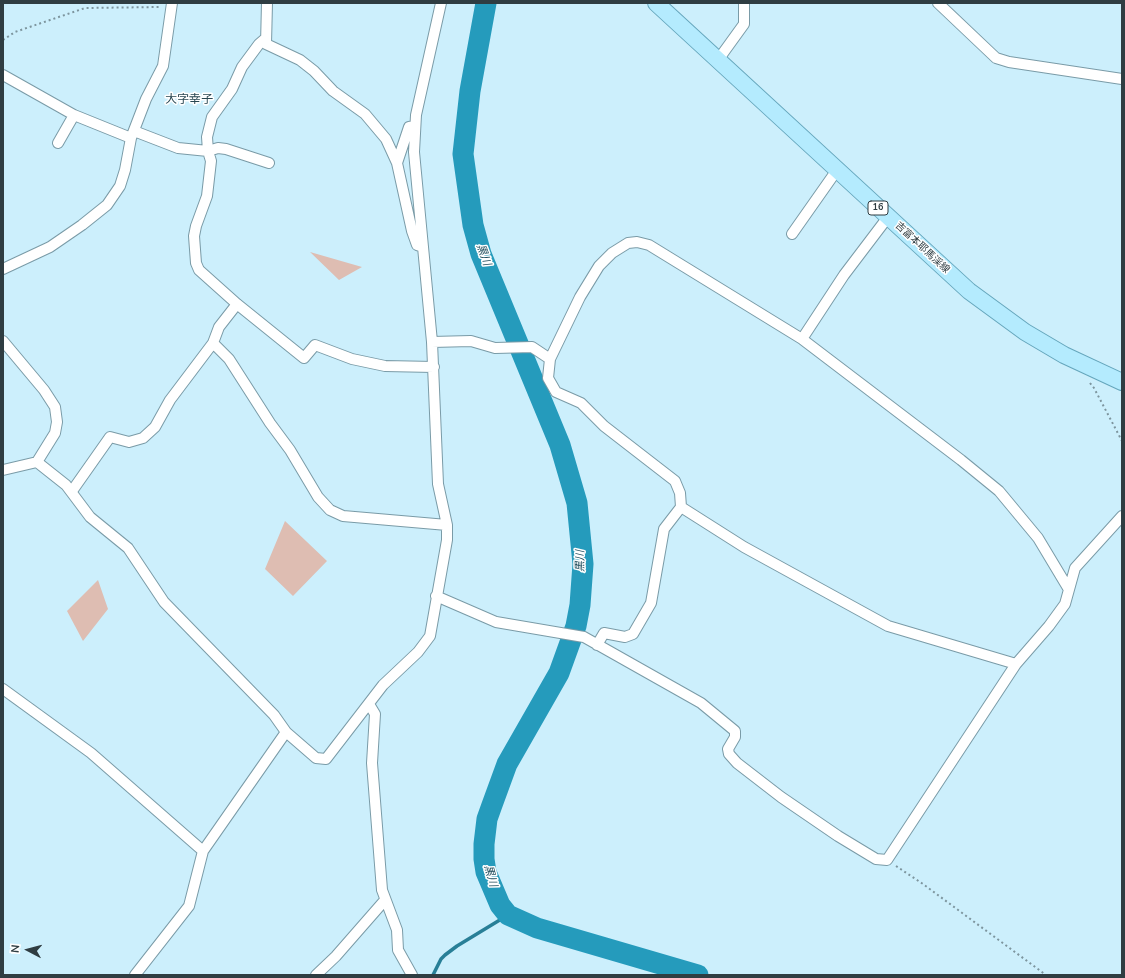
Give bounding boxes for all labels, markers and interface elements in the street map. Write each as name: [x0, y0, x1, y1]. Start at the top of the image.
district label: 大字幸子: [165, 93, 213, 107]
road number: 16: [868, 201, 888, 215]
street label: 吉富本耶馬渓線: [892, 220, 952, 276]
water label: 黒川: [473, 242, 493, 268]
water label: 黒川: [574, 550, 588, 572]
water label: 黒川: [481, 864, 499, 888]
north arrow: [8, 930, 48, 970]
text: N: [8, 944, 23, 954]

